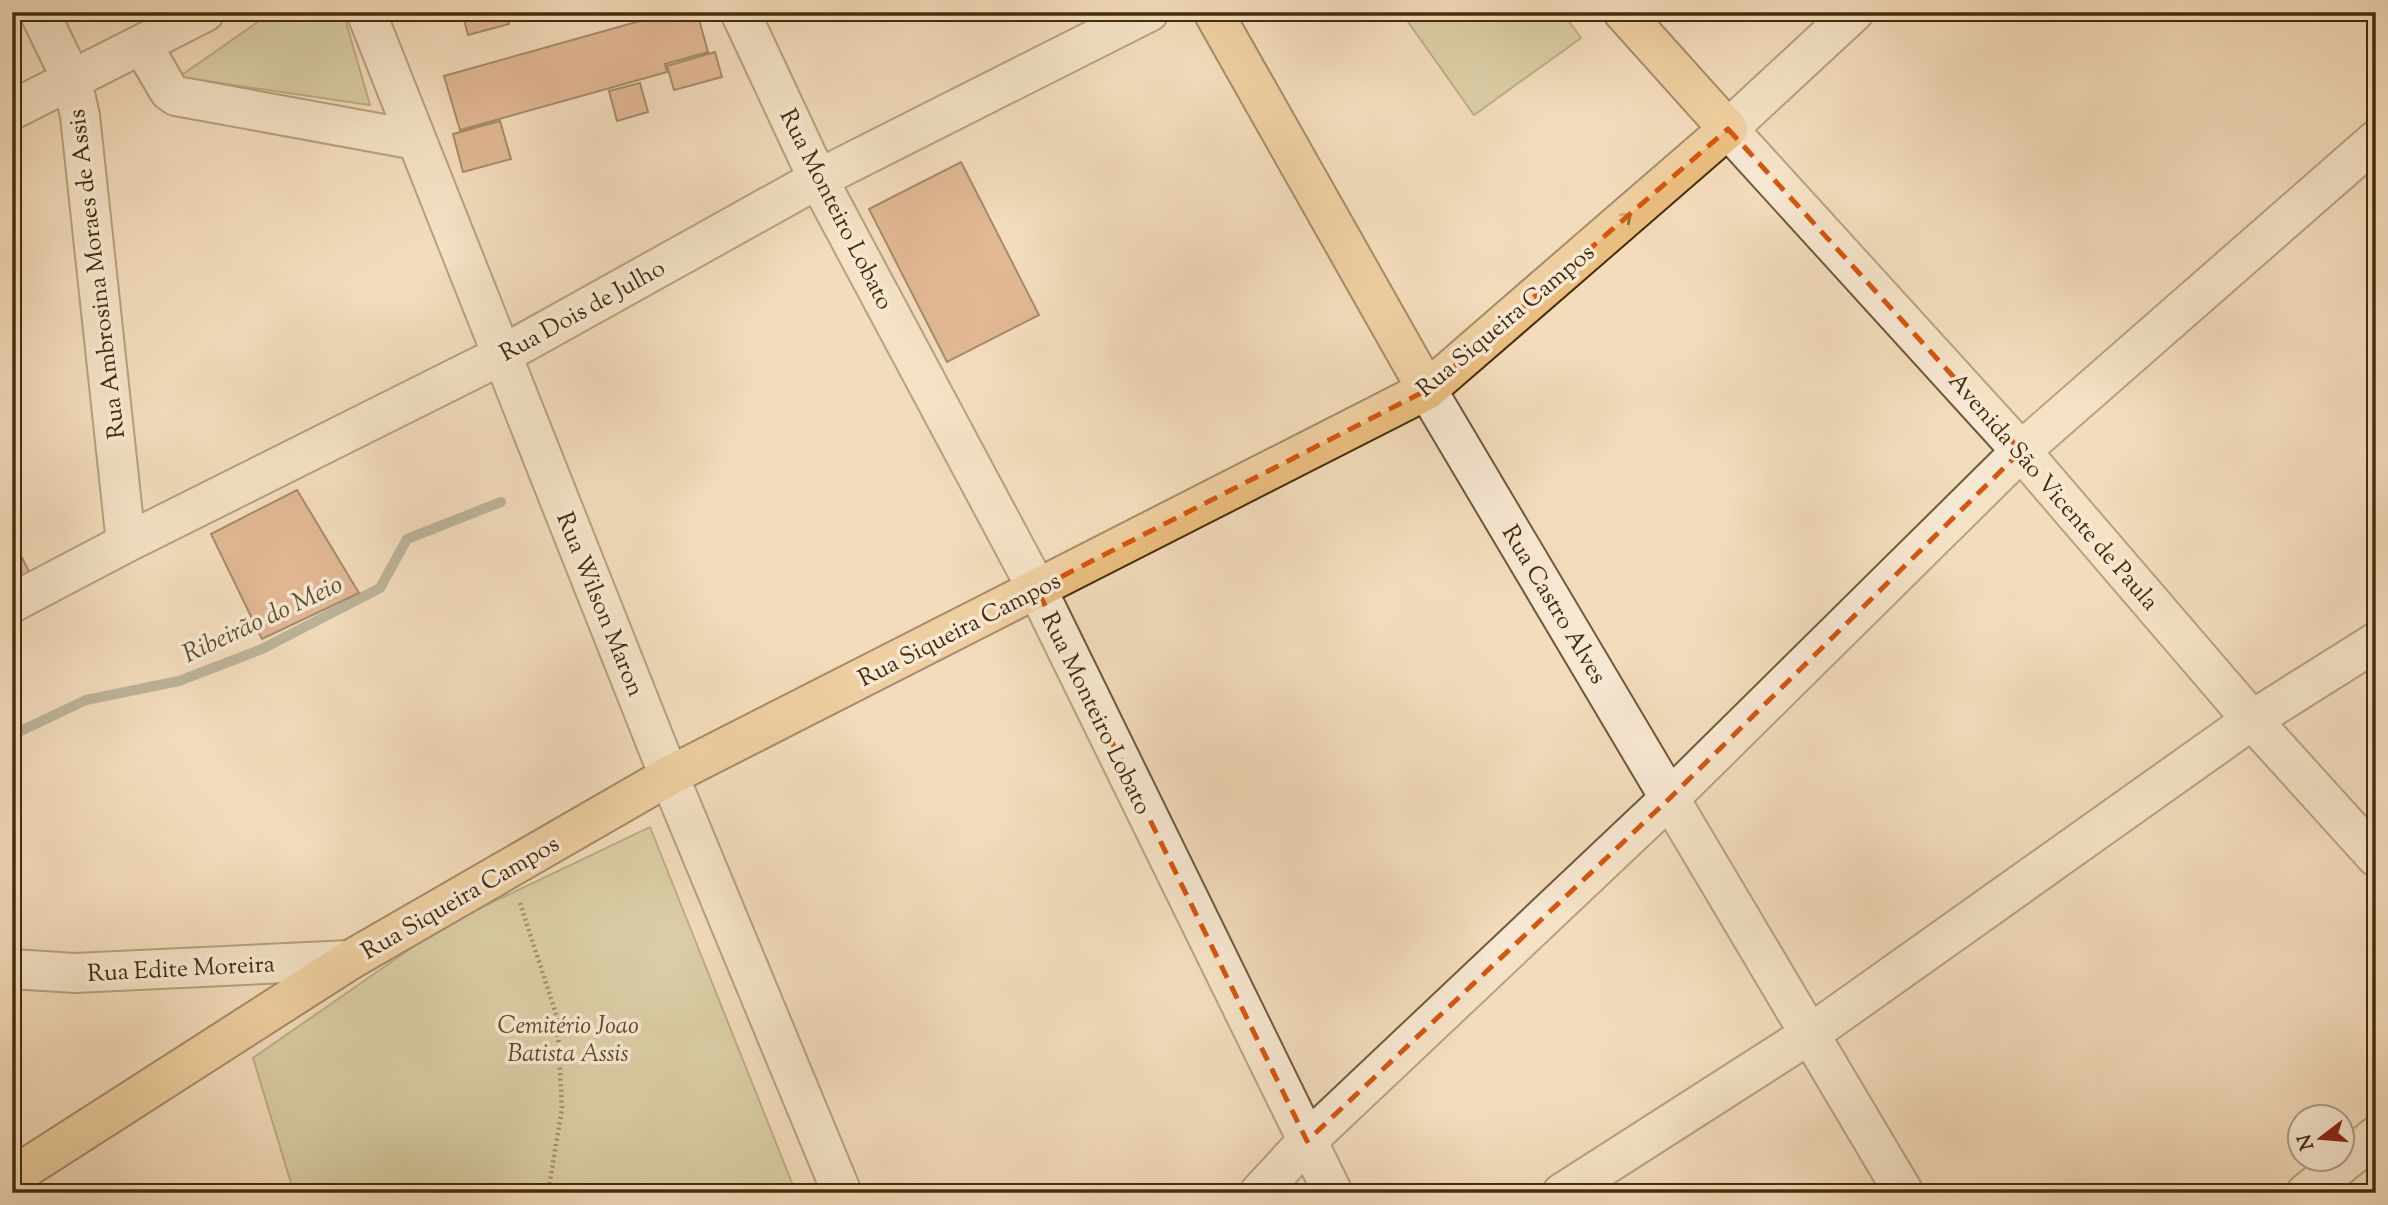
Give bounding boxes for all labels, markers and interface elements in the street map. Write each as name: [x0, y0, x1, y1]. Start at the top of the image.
street label: Rua Monteiro Lobato: [770, 104, 901, 316]
street label: Rua Ambrosina Moraes de Assis: [61, 107, 135, 441]
one-way arrow: [1618, 213, 1631, 225]
street label: Rua Siqueira Campos: [1410, 237, 1603, 406]
street label: Rua Dois de Julho: [494, 252, 672, 371]
street label: Avenida São Vicente de Paula: [1939, 366, 2165, 619]
street label: Rua Wilson Maron: [547, 507, 652, 702]
street label: Rua Castro Alves: [1492, 519, 1614, 691]
street label: Rua Siqueira Campos: [853, 565, 1067, 697]
water label: Ribeirão do Meio: [177, 567, 349, 674]
street label: Rua Monteiro Lobato: [1031, 607, 1159, 821]
street label: Rua Siqueira Campos: [356, 828, 566, 969]
street label: Rua Edite Moreira: [87, 948, 276, 992]
park label: Cemitério Joao Batista Assis: [497, 1010, 639, 1072]
north arrow: [2286, 1104, 2356, 1174]
text: N: [2292, 1131, 2322, 1153]

